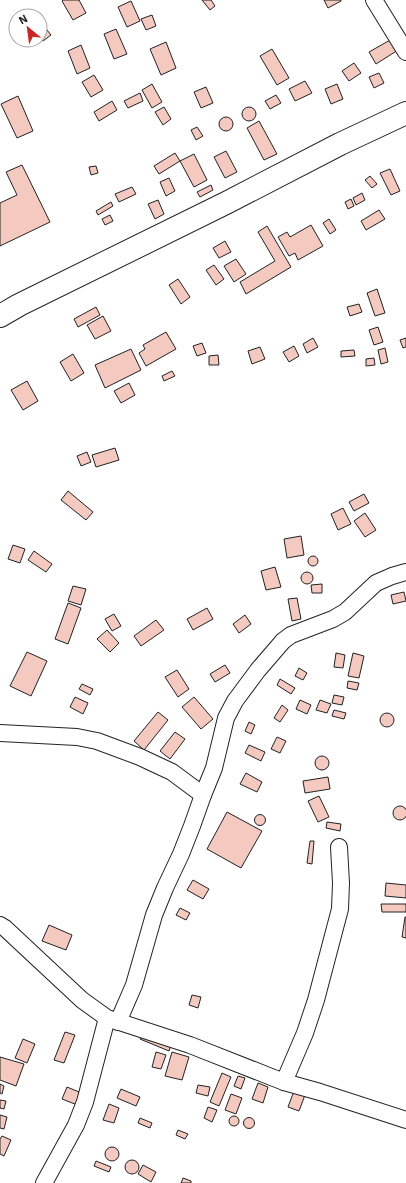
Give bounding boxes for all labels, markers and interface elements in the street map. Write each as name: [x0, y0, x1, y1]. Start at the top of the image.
north arrow: [8, 8, 48, 48]
text: N: [16, 11, 30, 27]

